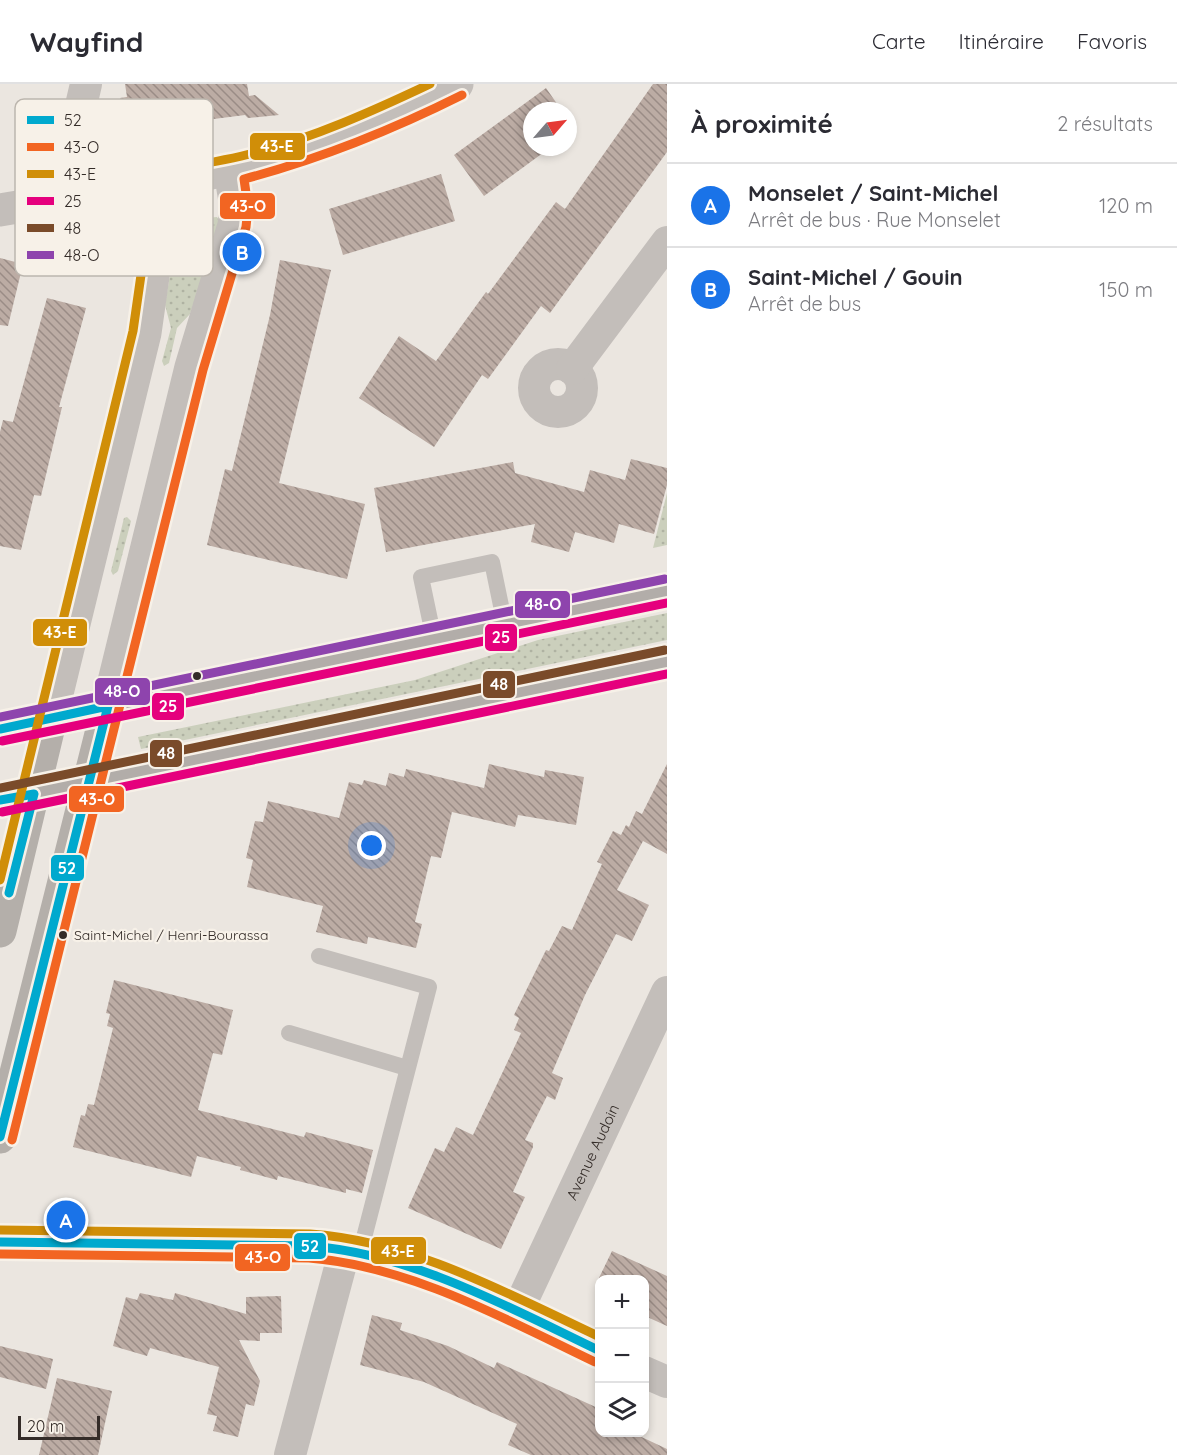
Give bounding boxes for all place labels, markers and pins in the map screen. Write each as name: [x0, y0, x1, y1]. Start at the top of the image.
pin: B: [222, 230, 262, 274]
unlabelled marker: [191, 670, 203, 682]
place label: Saint-Michel / Henri-Bourassa: [74, 926, 268, 944]
marker: Saint-Michel / Henri-Bourassa: [57, 929, 69, 941]
pin: A: [46, 1198, 86, 1242]

